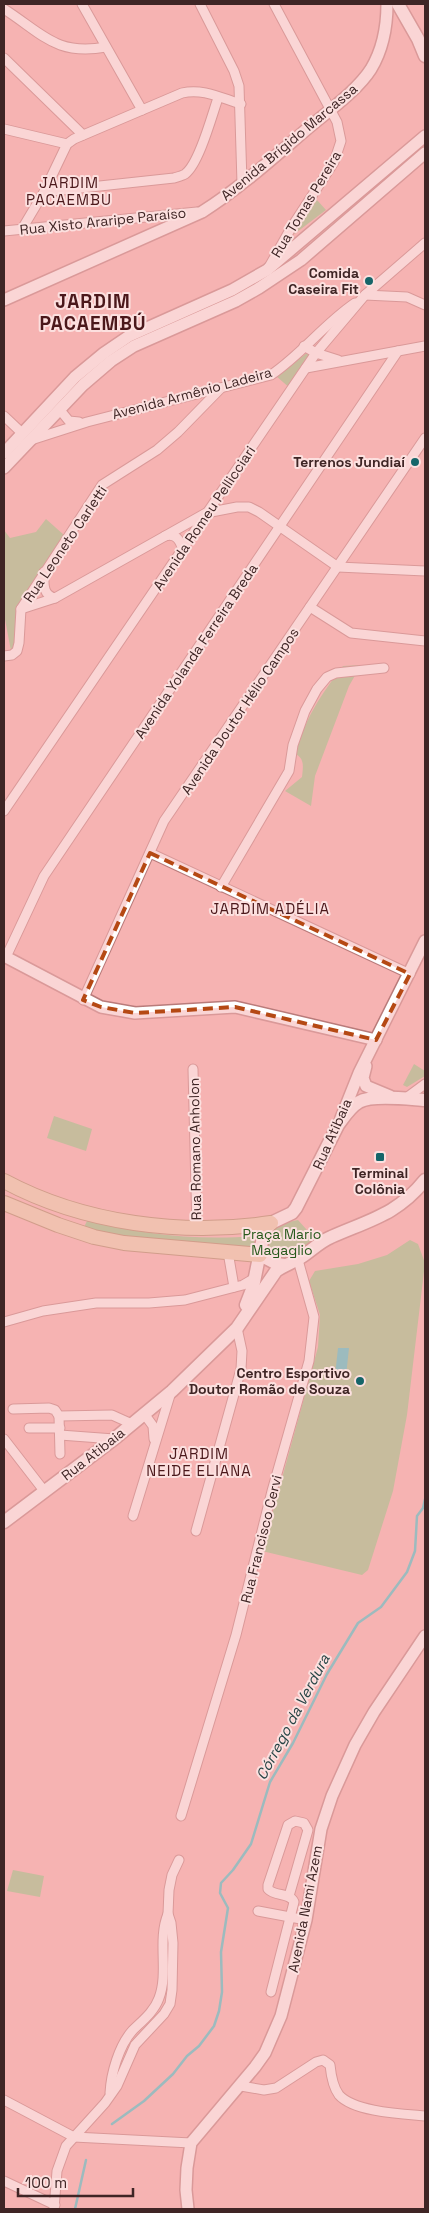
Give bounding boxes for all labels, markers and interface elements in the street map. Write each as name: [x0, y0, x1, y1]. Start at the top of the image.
street label: Avenida Brígido Marcassa: [217, 80, 361, 204]
street label: Rua Tomas Pereira: [267, 147, 345, 261]
district label: JARDIM PACAEMBU: [26, 173, 112, 209]
street label: Rua Xisto Araripe Paraíso: [19, 203, 187, 239]
place label: Comida Caseira Fit: [288, 264, 359, 298]
marker: Comida Caseira Fit: [363, 275, 375, 287]
district label: JARDIM PACAEMBÚ: [39, 289, 147, 336]
street label: Avenida Armênio Ladeira: [110, 363, 274, 423]
street label: Avenida Romeu Pellicciari: [149, 442, 259, 594]
place label: Terrenos Jundiaí: [293, 453, 405, 471]
marker: Terrenos Jundiaí: [409, 456, 421, 468]
street label: Rua Leoneto Carletti: [19, 482, 111, 606]
street label: Avenida Yolanda Ferreira Breda: [131, 560, 261, 742]
street label: Avenida Doutor Hélio Campos: [177, 624, 303, 798]
district label: JARDIM ADÉLIA: [210, 899, 330, 918]
street label: Rua Romano Anholon: [185, 1078, 205, 1220]
street label: Rua Atibaia: [308, 1096, 356, 1172]
marker: Terminal Colônia: [374, 1151, 386, 1163]
place label: Terminal Colônia: [352, 1164, 408, 1198]
park label: Praça Mario Magaglio: [243, 1225, 321, 1259]
place label: Centro Esportivo Doutor Romão de Souza: [189, 1364, 350, 1398]
marker: Centro Esportivo Doutor Romão de Souza: [354, 1375, 366, 1387]
street label: Rua Atibaia: [58, 1424, 128, 1484]
district label: JARDIM NEIDE ELIANA: [146, 1444, 252, 1480]
street label: Rua Francisco Cervi: [236, 1473, 286, 1605]
water label: Córrego da Verdura: [251, 1650, 334, 1783]
street label: Avenida Nami Azem: [284, 1844, 326, 1974]
scale bar: [18, 2166, 132, 2198]
text: 100 m: [25, 2173, 67, 2192]

